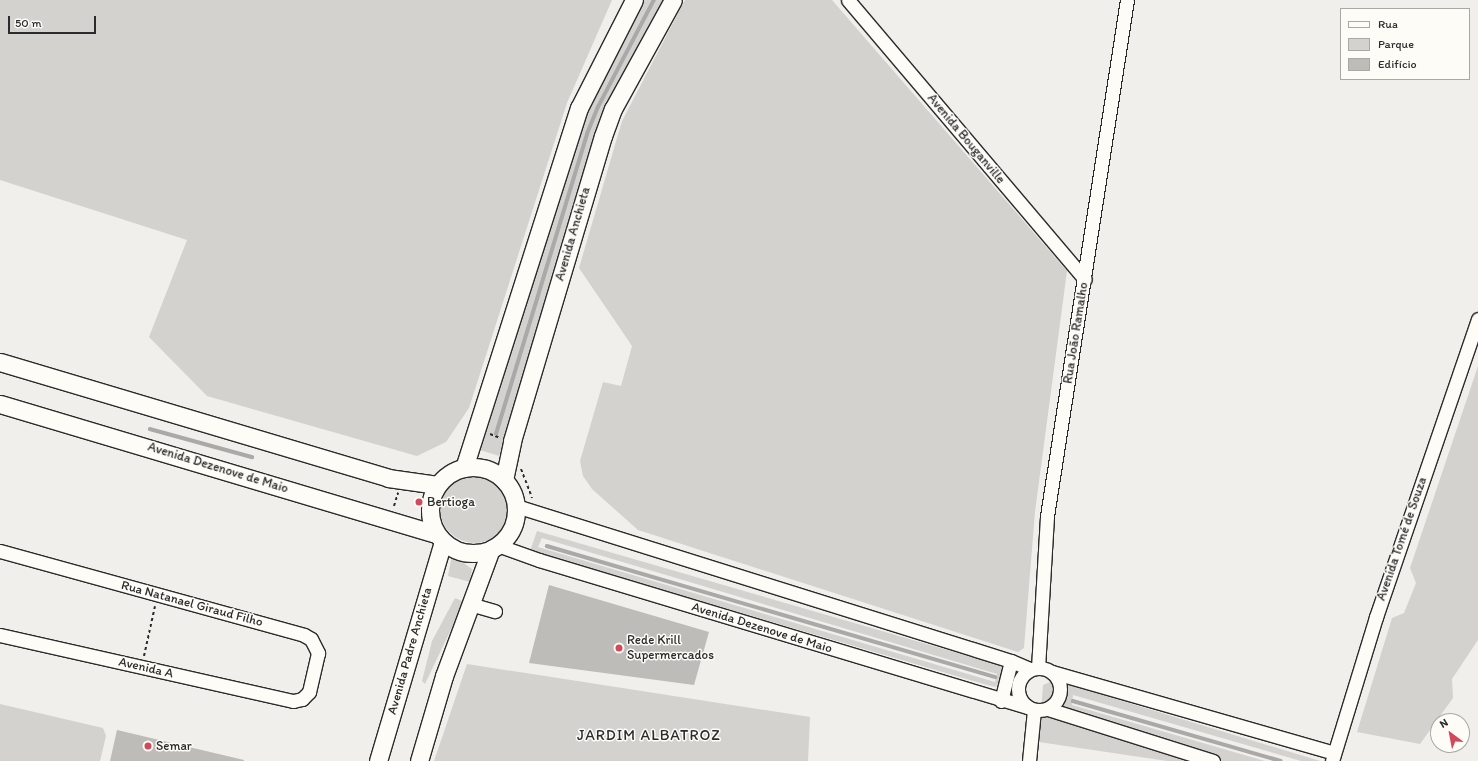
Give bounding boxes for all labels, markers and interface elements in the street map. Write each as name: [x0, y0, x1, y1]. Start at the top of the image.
scale bar: [10, 8, 98, 34]
legend: [1340, 8, 1470, 80]
text: 50 m: [15, 16, 41, 30]
text: Rua: [1378, 17, 1398, 31]
text: Parque: [1378, 37, 1414, 51]
text: Edifício: [1378, 57, 1417, 71]
street label: Avenida Bouganville: [924, 91, 1008, 187]
street label: Avenida Anchieta: [552, 185, 594, 283]
street label: Rua João Ramalho: [1060, 281, 1092, 385]
street label: Avenida Dezenove de Maio: [146, 439, 290, 497]
street label: Avenida Tomé de Souza: [1373, 475, 1431, 603]
place label: Bertioga: [427, 494, 475, 510]
marker: Bertioga: [414, 497, 424, 507]
street label: Rua Natanael Giraud Filho: [120, 578, 264, 630]
street label: Avenida Padre Anchieta: [384, 585, 436, 717]
street label: Avenida Dezenove de Maio: [690, 599, 834, 657]
place label: Rede Krill Supermercados: [627, 633, 714, 664]
marker: Rede Krill Supermercados: [614, 643, 624, 653]
street label: Avenida A: [117, 654, 175, 682]
north arrow: [1430, 713, 1470, 753]
text: N: [1437, 716, 1451, 731]
district label: JARDIM ALBATROZ: [577, 727, 721, 745]
place label: Semar: [156, 738, 192, 754]
marker: Semar: [143, 741, 153, 751]

